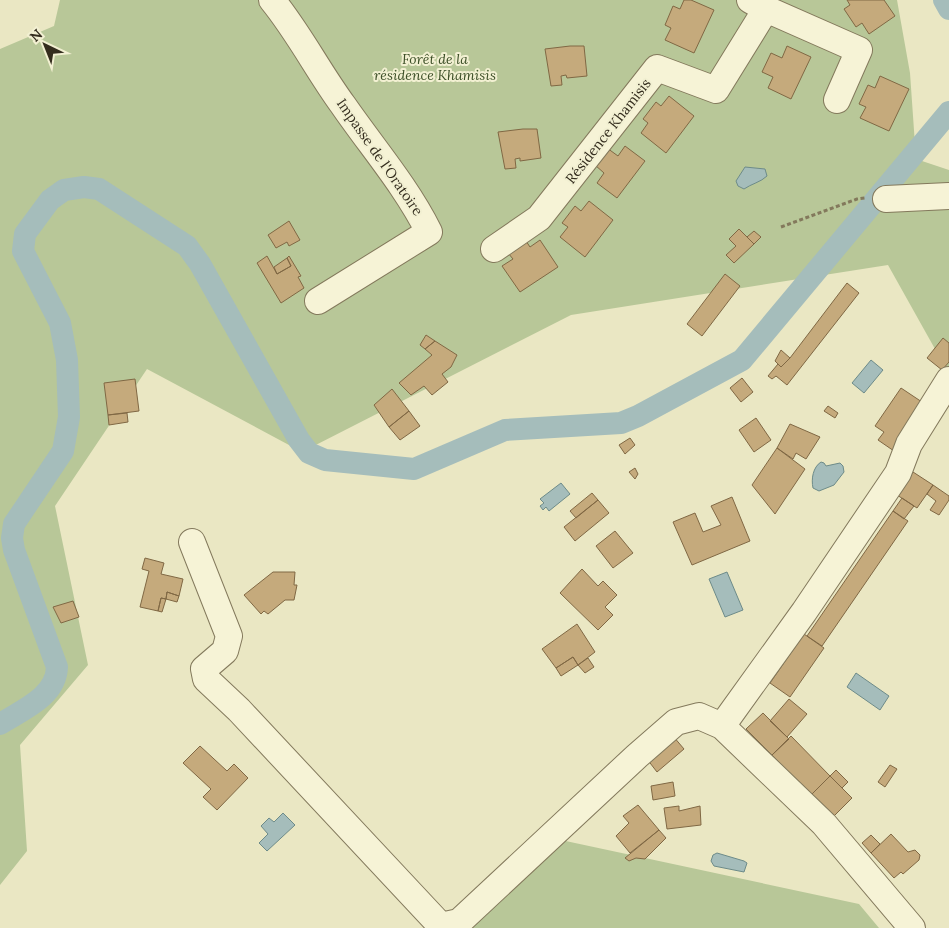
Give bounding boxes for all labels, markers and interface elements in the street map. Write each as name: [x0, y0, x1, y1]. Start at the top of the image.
north arrow: [20, 20, 70, 70]
text: N: [26, 25, 46, 46]
park label: Forêt de la résidence Khamisis: [374, 50, 496, 84]
street label: Résidence Khamisis: [561, 75, 655, 187]
street label: Impasse de l'Oratoire: [333, 95, 427, 219]

